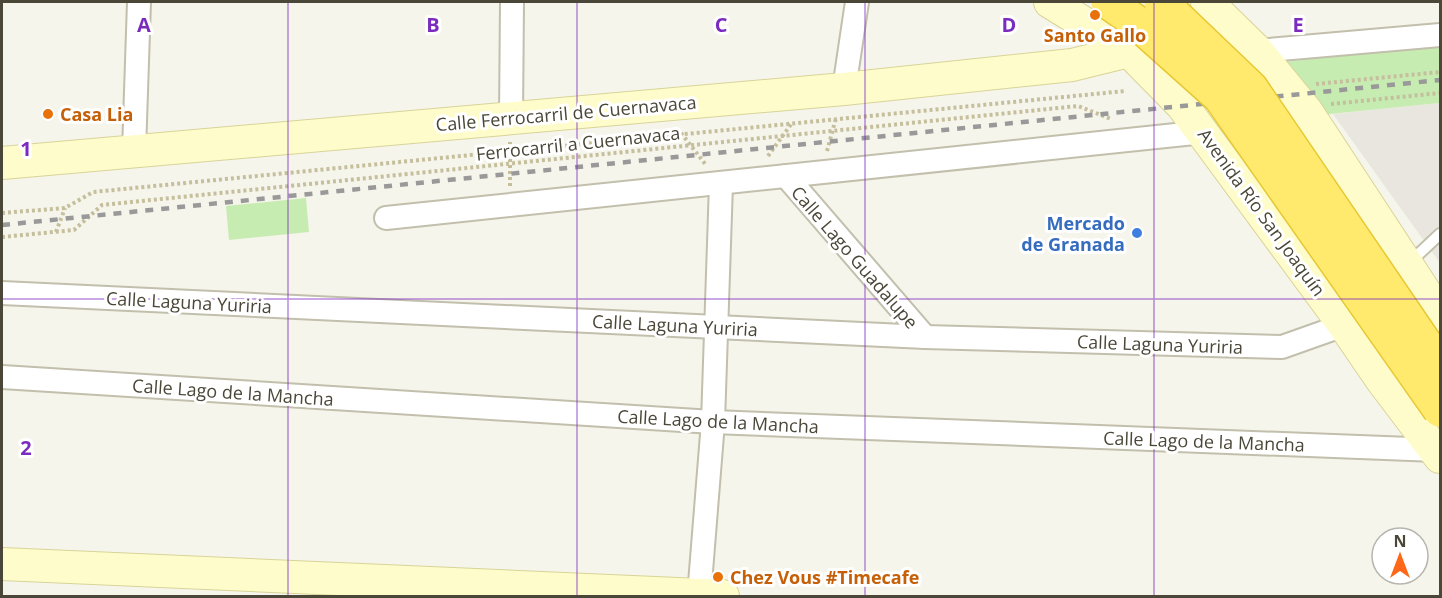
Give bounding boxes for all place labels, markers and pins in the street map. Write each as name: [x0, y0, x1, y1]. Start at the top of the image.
marker: Santo Gallo: [1088, 8, 1102, 22]
place label: Santo Gallo: [1044, 23, 1146, 47]
place label: Casa Lia: [60, 102, 133, 126]
marker: Casa Lia: [41, 107, 55, 121]
place label: Mercado de Granada: [1021, 211, 1125, 256]
marker: Mercado de Granada: [1130, 226, 1144, 240]
place label: Chez Vous #Timecafe: [730, 565, 919, 589]
marker: Chez Vous #Timecafe: [711, 570, 725, 584]

